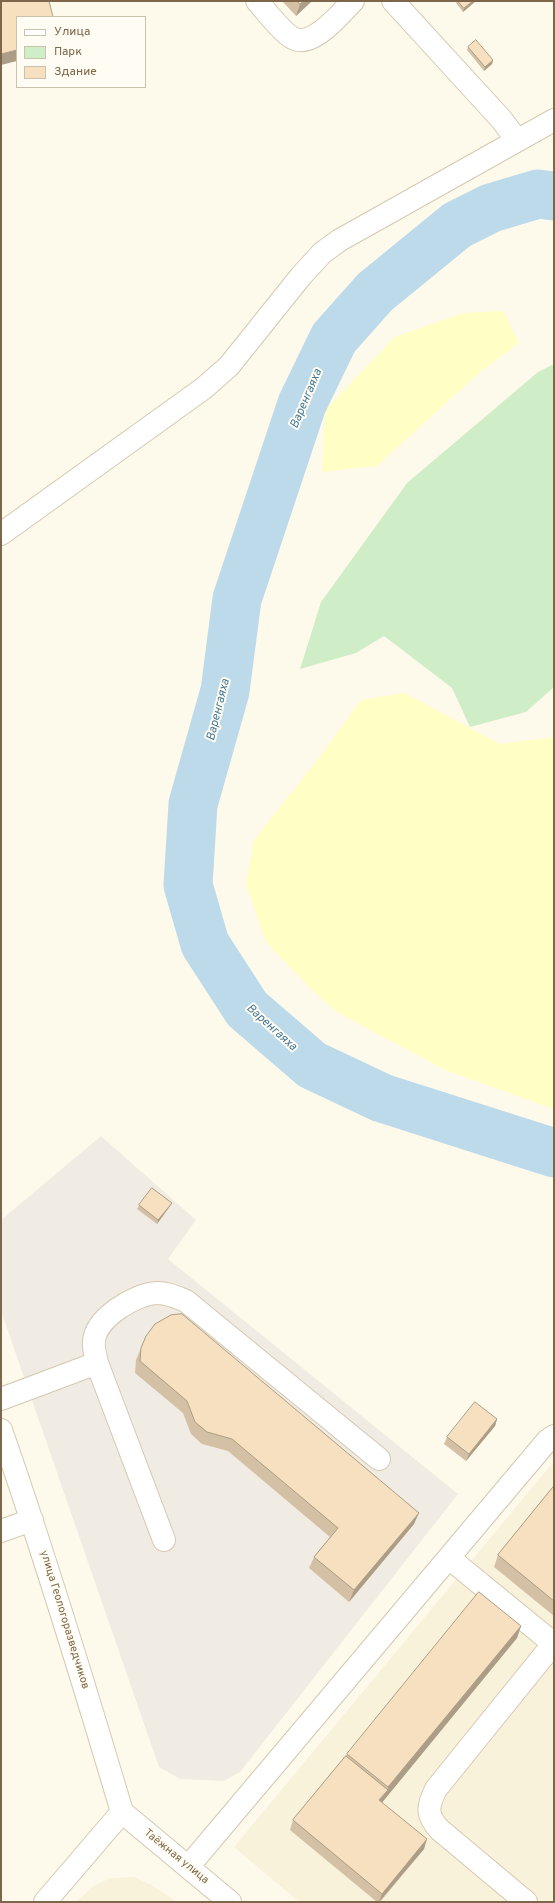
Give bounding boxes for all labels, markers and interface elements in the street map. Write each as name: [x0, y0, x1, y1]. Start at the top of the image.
legend: [16, 16, 146, 88]
text: Улица: [54, 24, 90, 40]
text: Парк: [54, 44, 82, 60]
text: Здание: [54, 64, 97, 80]
water label: Варенгаяха: [288, 367, 326, 431]
water label: Варенгаяха: [204, 678, 234, 742]
water label: Варенгаяха: [243, 1002, 299, 1054]
street label: улица Геологоразведчиков: [37, 1549, 91, 1691]
street label: Таёжная улица: [141, 1827, 211, 1887]

